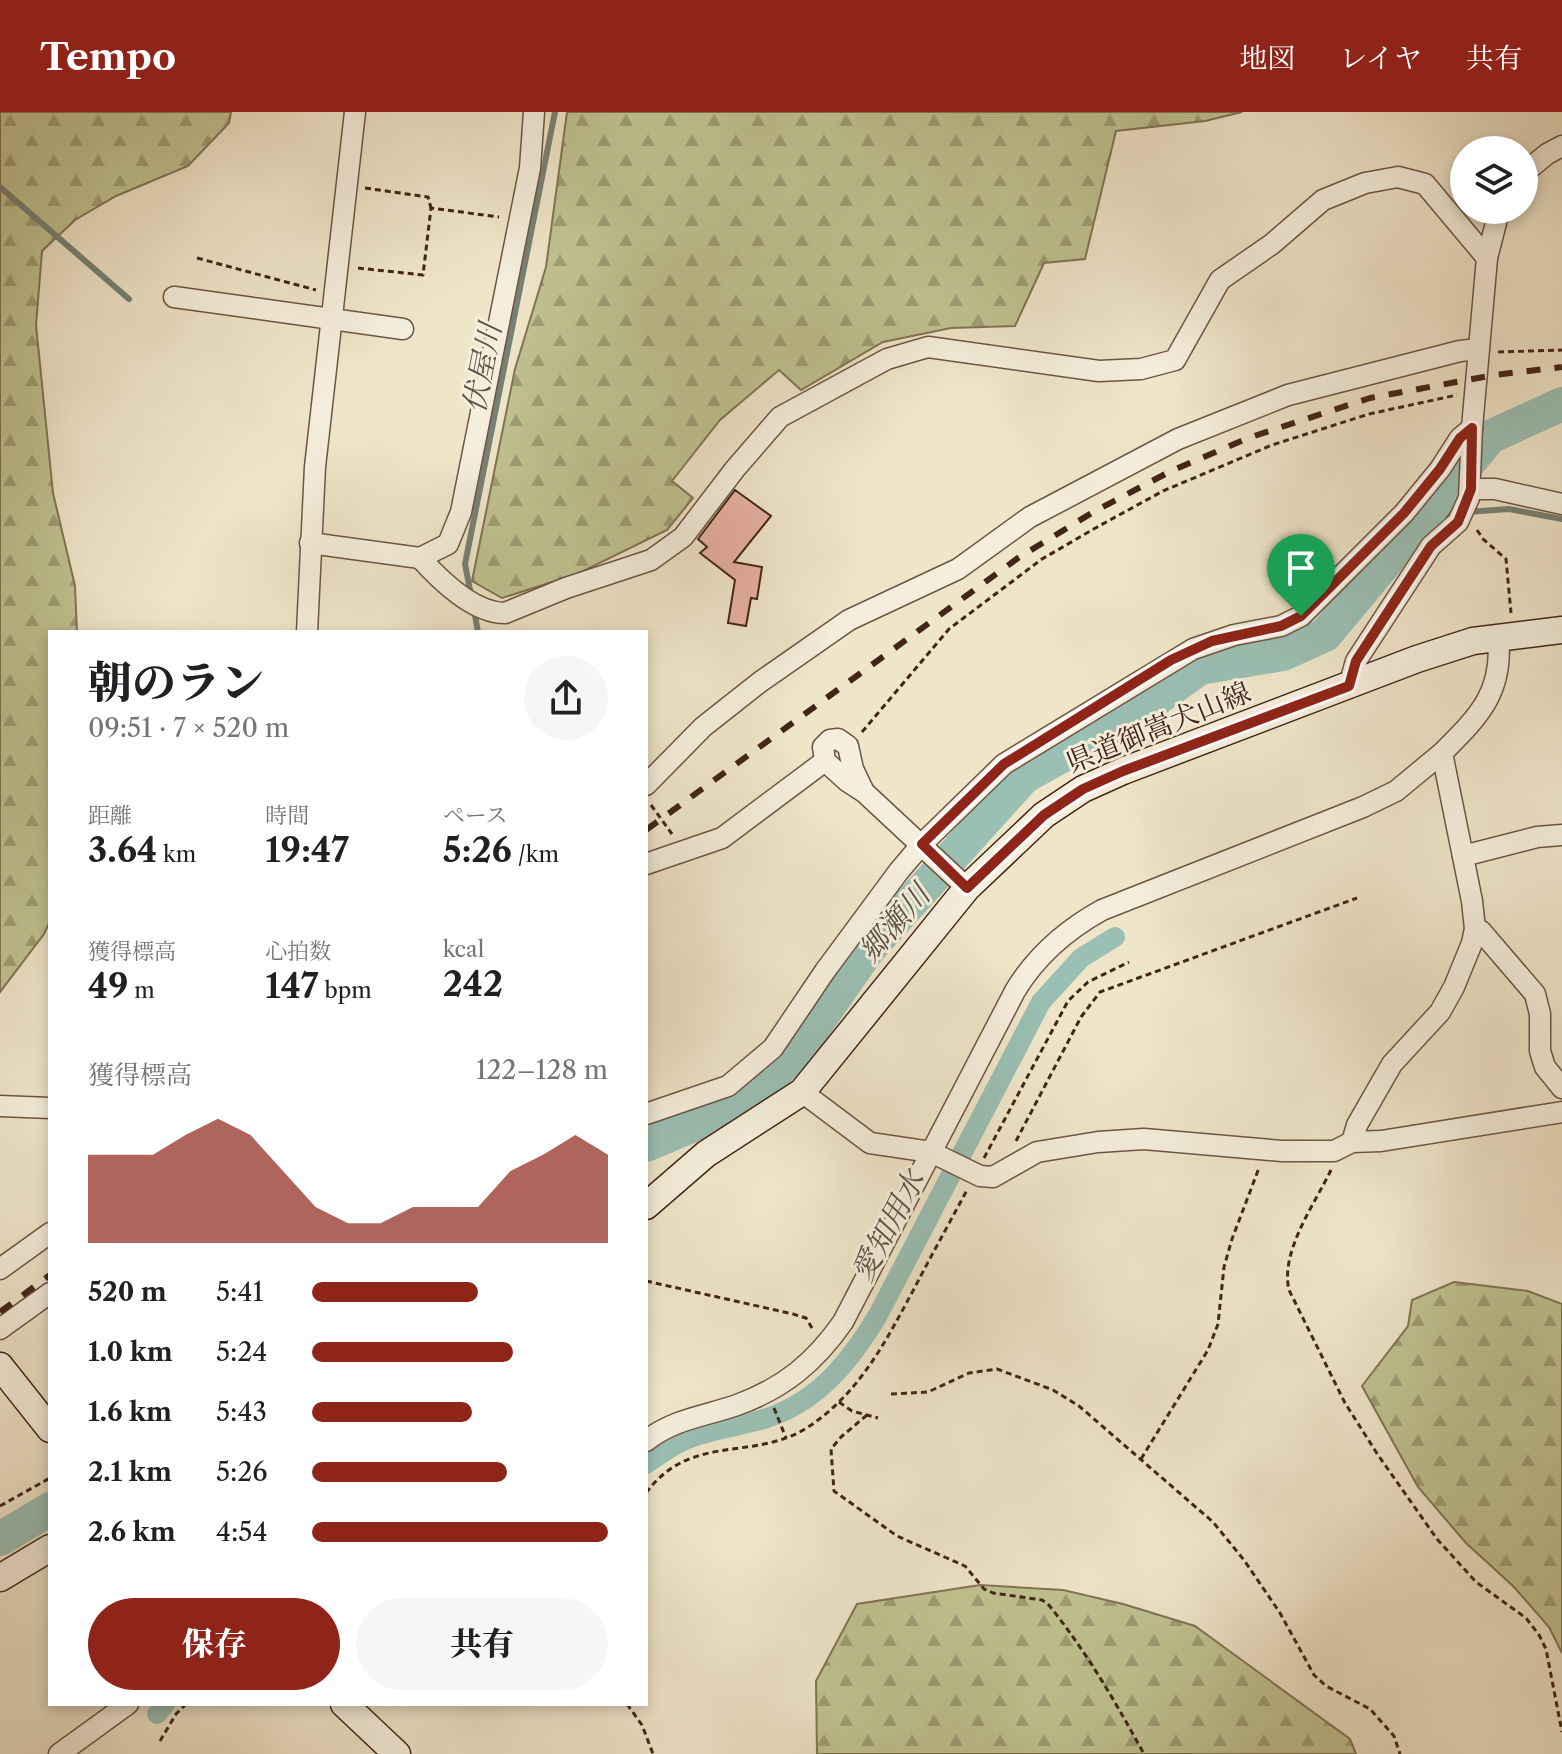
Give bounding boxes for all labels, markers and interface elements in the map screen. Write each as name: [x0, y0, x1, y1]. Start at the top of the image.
text: Tempo: [40, 33, 176, 80]
text: 地図: [1239, 41, 1295, 75]
text: レイヤ: [1339, 41, 1422, 75]
text: 共有: [1466, 41, 1522, 75]
map controls: [1450, 136, 1538, 224]
button: layers: [1450, 136, 1538, 224]
water label: 伏屋川: [455, 317, 509, 416]
pin: [1267, 534, 1335, 616]
icon: arrive: [1279, 546, 1323, 590]
text: 朝のラン: [88, 655, 264, 709]
button: share: [524, 656, 608, 740]
street label: 県道御嵩犬山線: [1061, 675, 1255, 779]
text: 09:51 · 7 × 520 m: [88, 712, 289, 744]
text: 距離: [88, 802, 132, 829]
text: 時間: [265, 802, 309, 829]
text: ペース: [443, 802, 508, 829]
text: 3.64: [88, 829, 157, 871]
text: 19:47: [265, 829, 349, 871]
text: 5:26: [443, 829, 512, 871]
text: km: [157, 841, 196, 868]
text: /km: [512, 841, 559, 868]
water label: 郷瀬川: [851, 875, 939, 969]
text: kcal: [443, 936, 484, 963]
text: 獲得標高: [88, 938, 176, 965]
text: 心拍数: [265, 938, 331, 965]
text: 242: [443, 963, 503, 1005]
text: 49: [88, 965, 128, 1007]
text: 147: [265, 965, 319, 1007]
text: m: [128, 977, 155, 1004]
text: bpm: [319, 977, 372, 1004]
text: 122–128 m: [476, 1054, 608, 1086]
text: 獲得標高: [88, 1059, 192, 1091]
water label: 愛知用水: [843, 1162, 934, 1288]
text: 520 m: [88, 1276, 167, 1308]
text: 5:41: [216, 1276, 263, 1308]
text: 1.0 km: [88, 1336, 173, 1368]
text: 5:24: [216, 1336, 267, 1368]
text: 1.6 km: [88, 1396, 172, 1428]
text: 5:43: [216, 1396, 267, 1428]
text: 2.1 km: [88, 1456, 172, 1488]
text: 5:26: [216, 1456, 268, 1488]
text: 2.6 km: [88, 1516, 176, 1548]
text: 4:54: [216, 1516, 267, 1548]
button: 保存: [88, 1598, 340, 1690]
button: 共有: [356, 1598, 608, 1690]

